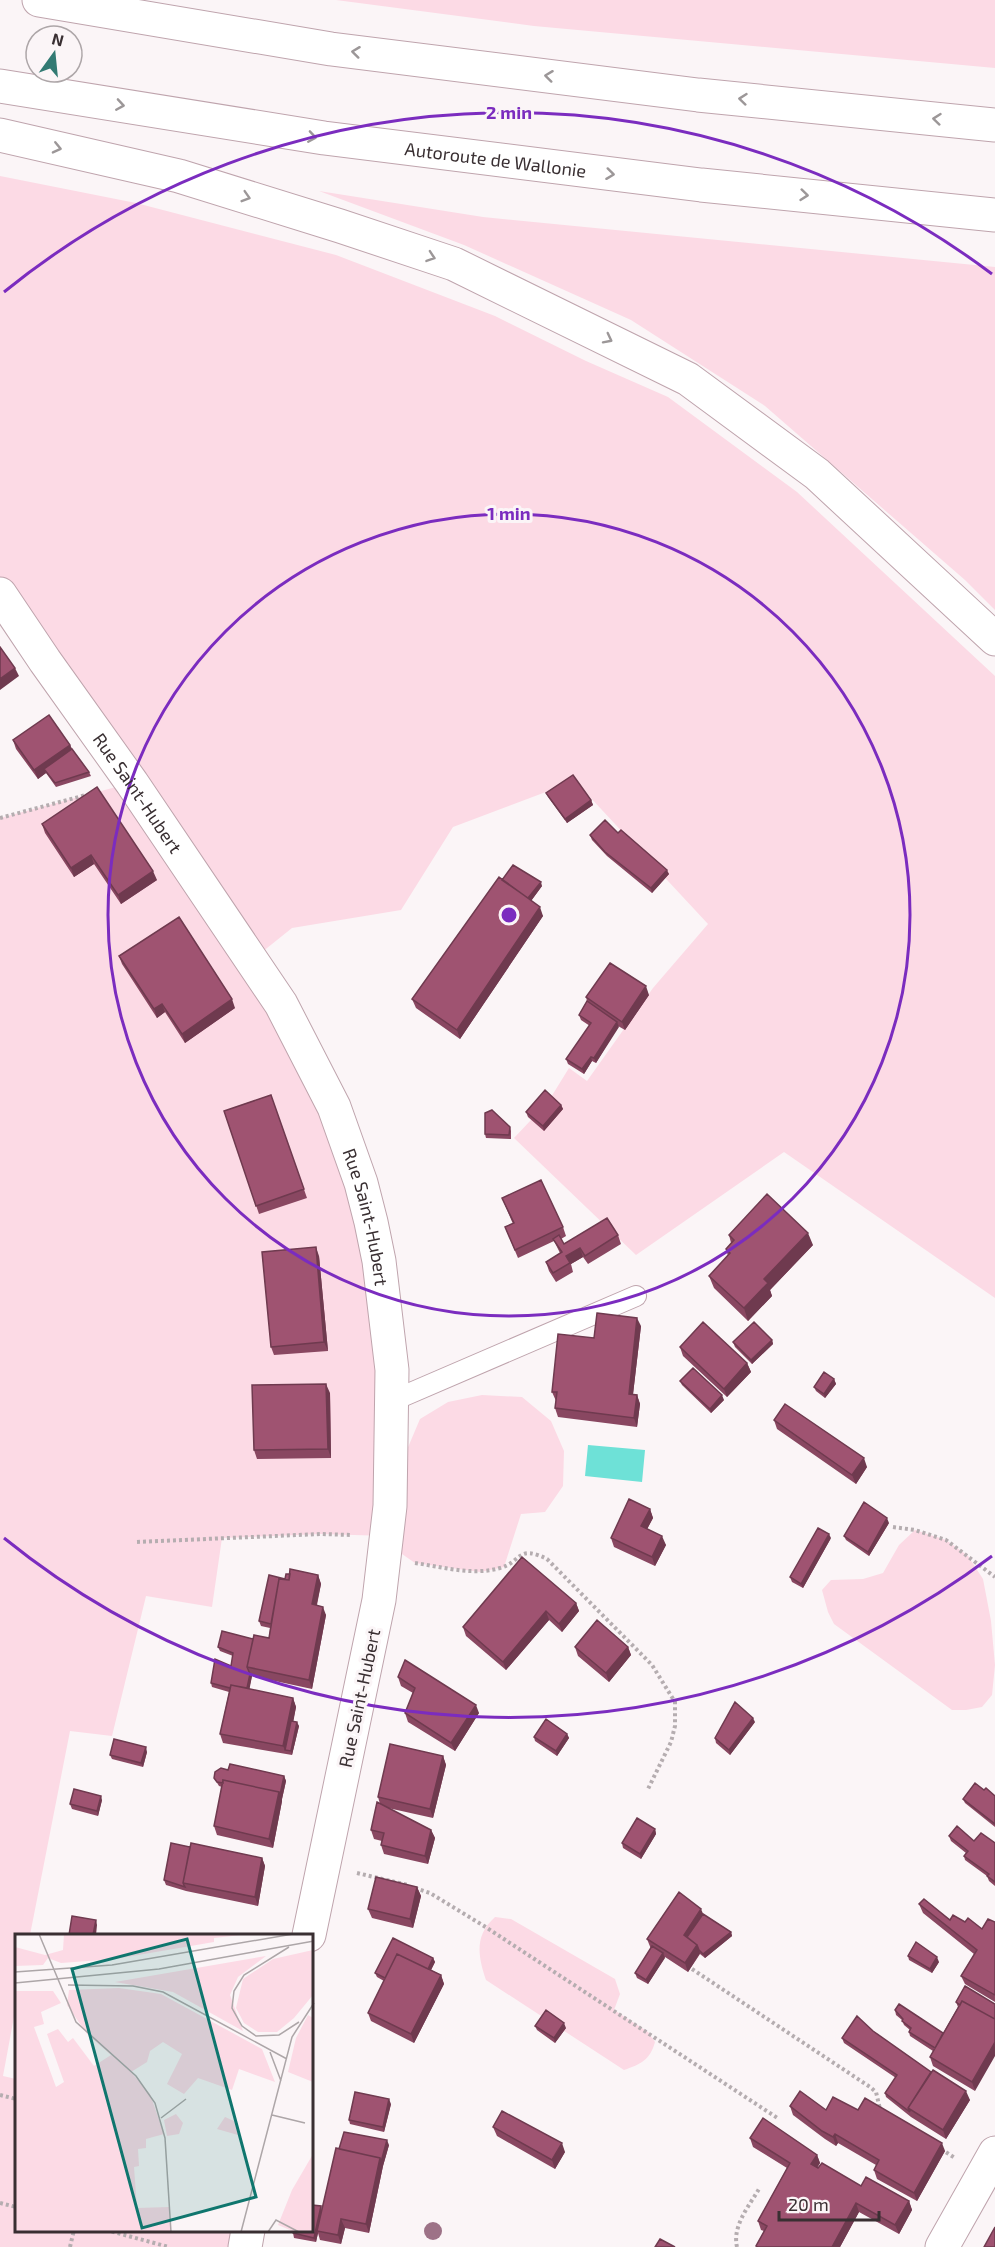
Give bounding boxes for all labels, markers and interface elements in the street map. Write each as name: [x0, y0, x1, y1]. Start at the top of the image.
north arrow: [24, 24, 84, 84]
text: N: [50, 28, 66, 50]
one-way arrow: [351, 46, 360, 59]
one-way arrow: [545, 71, 554, 83]
one-way arrow: [738, 93, 747, 106]
one-way arrow: [115, 98, 125, 111]
text: 2 min: [486, 101, 532, 123]
one-way arrow: [932, 113, 941, 126]
one-way arrow: [308, 130, 317, 142]
street label: Autoroute de Wallonie: [404, 137, 588, 182]
one-way arrow: [52, 141, 62, 154]
one-way arrow: [605, 167, 615, 180]
one-way arrow: [799, 188, 808, 201]
one-way arrow: [240, 189, 251, 202]
one-way arrow: [425, 249, 436, 262]
one-way arrow: [601, 332, 612, 344]
text: 1 min: [487, 502, 531, 524]
street label: Rue Saint-Hubert: [89, 728, 187, 857]
centre of rings: [499, 905, 519, 925]
street label: Rue Saint-Hubert: [339, 1145, 393, 1287]
street label: Rue Saint-Hubert: [334, 1627, 384, 1769]
inset map: [15, 1934, 314, 2232]
scale bar: [779, 2184, 880, 2222]
text: 20 m: [788, 2193, 829, 2215]

